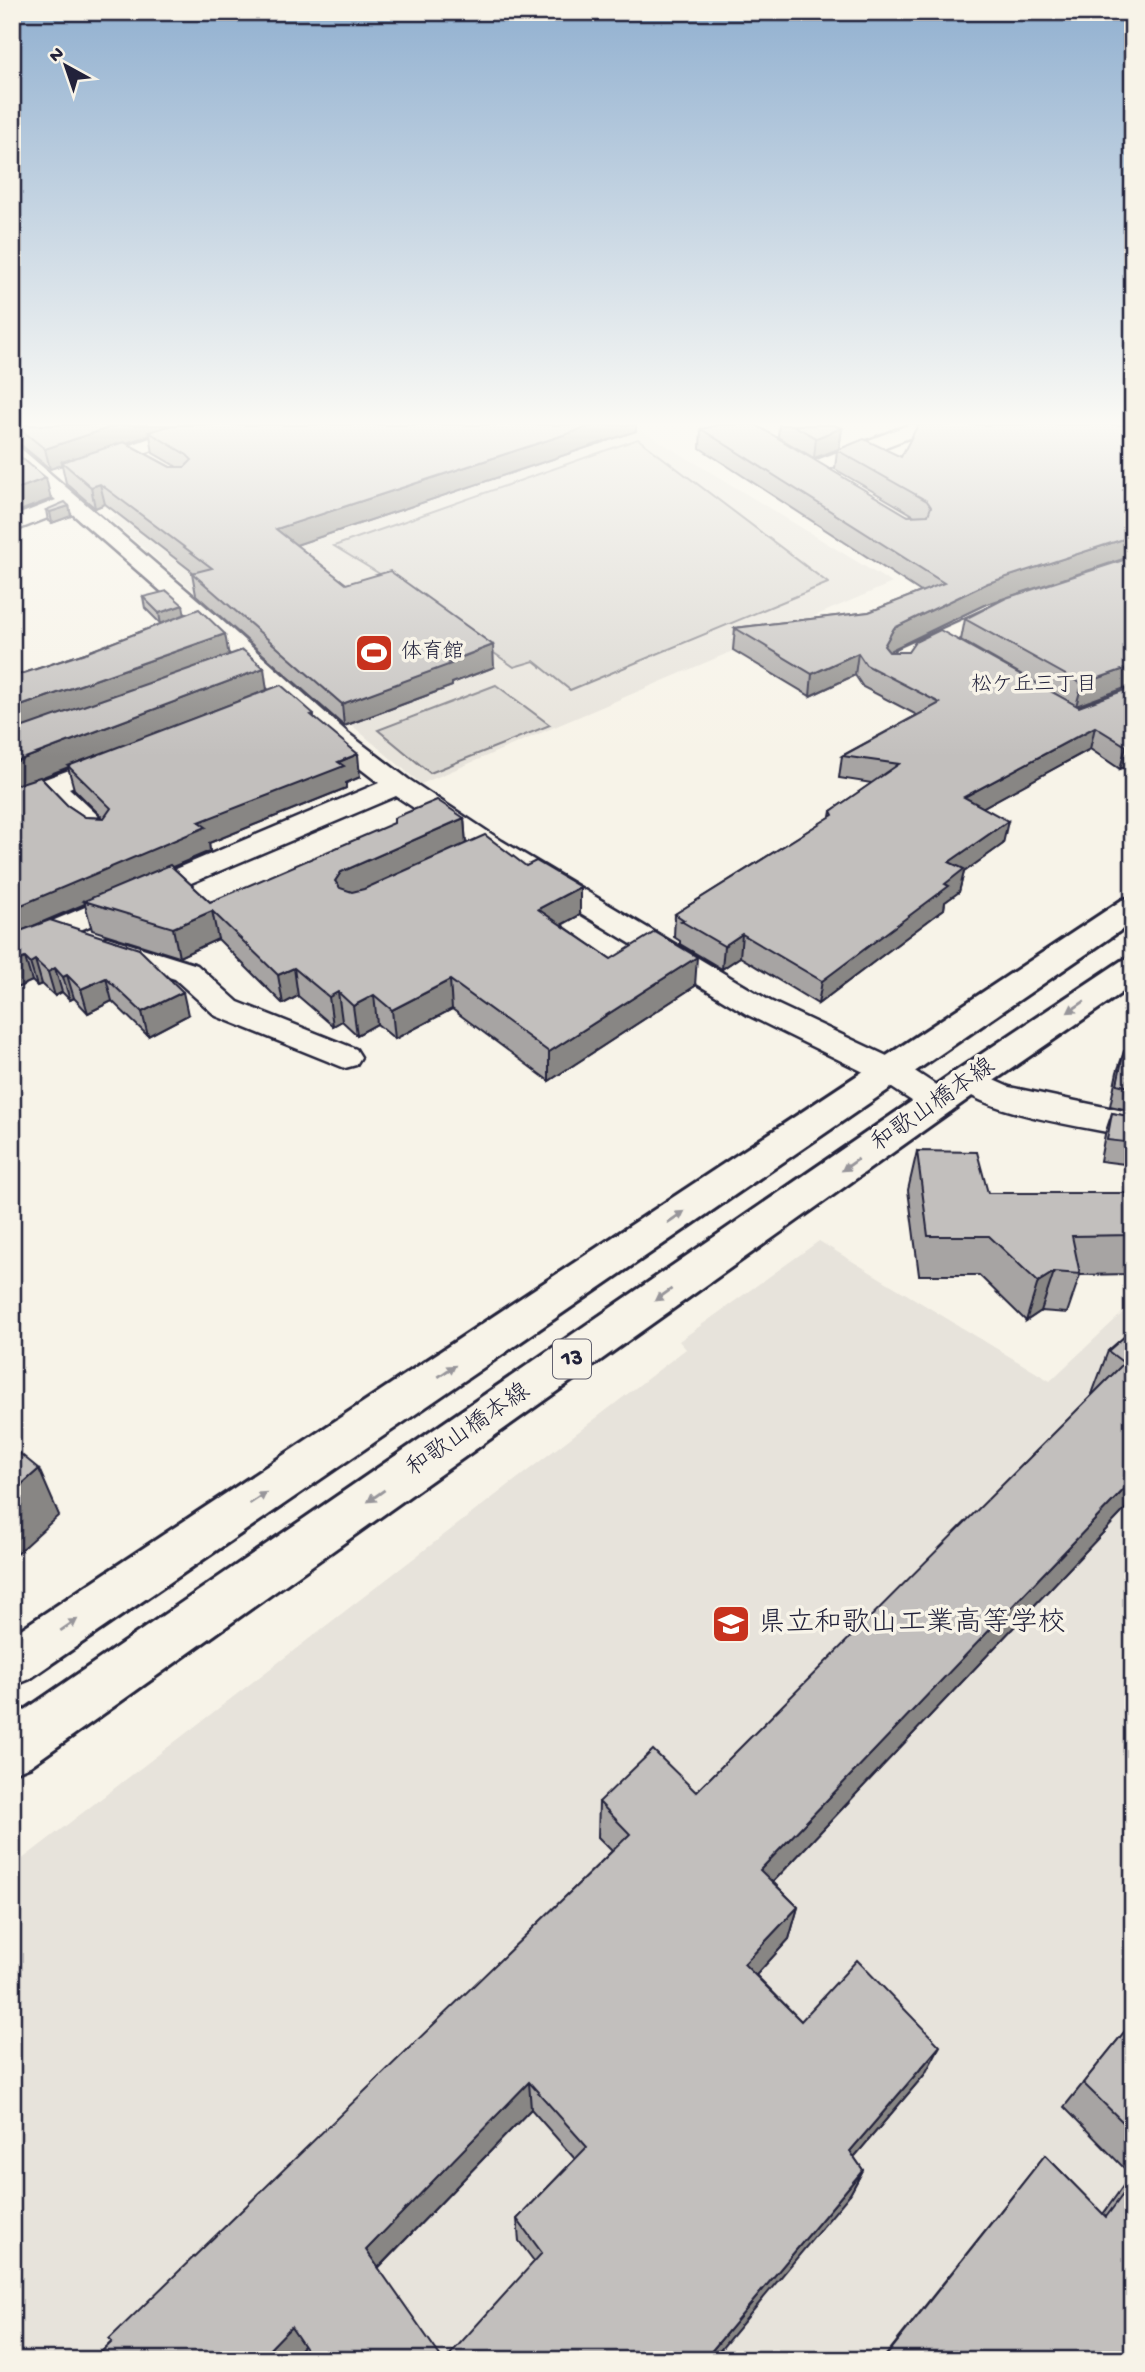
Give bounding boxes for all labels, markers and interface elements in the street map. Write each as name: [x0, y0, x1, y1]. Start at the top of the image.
north arrow: [32, 32, 102, 102]
text: N: [45, 43, 69, 68]
sports icon: 体育館: [353, 632, 395, 674]
place label: 体育館: [401, 639, 464, 666]
district label: 松ケ丘三丁目: [971, 673, 1097, 699]
one-way arrow: [1067, 1000, 1085, 1014]
street label: 和歌山橋本線: [866, 1052, 1001, 1159]
one-way arrow: [841, 1158, 859, 1172]
one-way arrow: [667, 1210, 685, 1224]
one-way arrow: [654, 1288, 672, 1302]
road number: 13: [553, 1340, 591, 1378]
one-way arrow: [437, 1365, 456, 1378]
street label: 和歌山橋本線: [401, 1377, 536, 1484]
one-way arrow: [367, 1489, 385, 1503]
one-way arrow: [249, 1491, 267, 1505]
school or university icon: 県立和歌山工業高等学校: [710, 1603, 752, 1645]
place label: 県立和歌山工業高等学校: [758, 1607, 1066, 1641]
one-way arrow: [60, 1618, 78, 1632]

